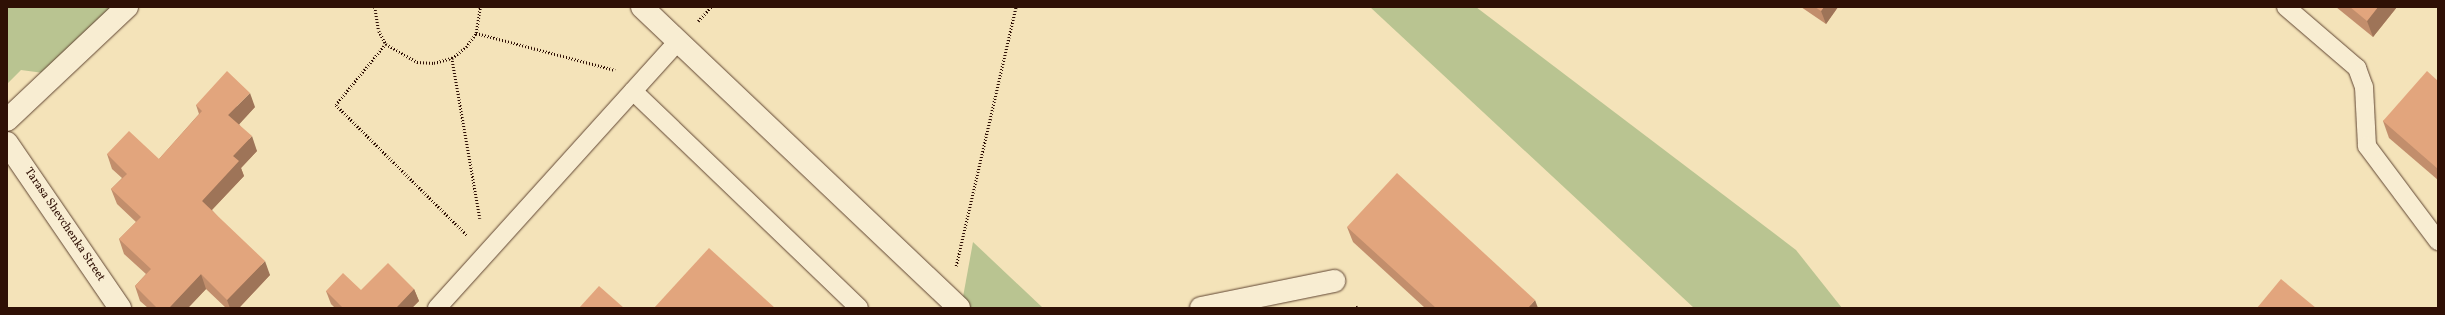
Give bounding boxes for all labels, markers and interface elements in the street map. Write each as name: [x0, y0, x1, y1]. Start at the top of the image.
street label: Tarasa Shevchenka Street: [21, 166, 107, 284]

